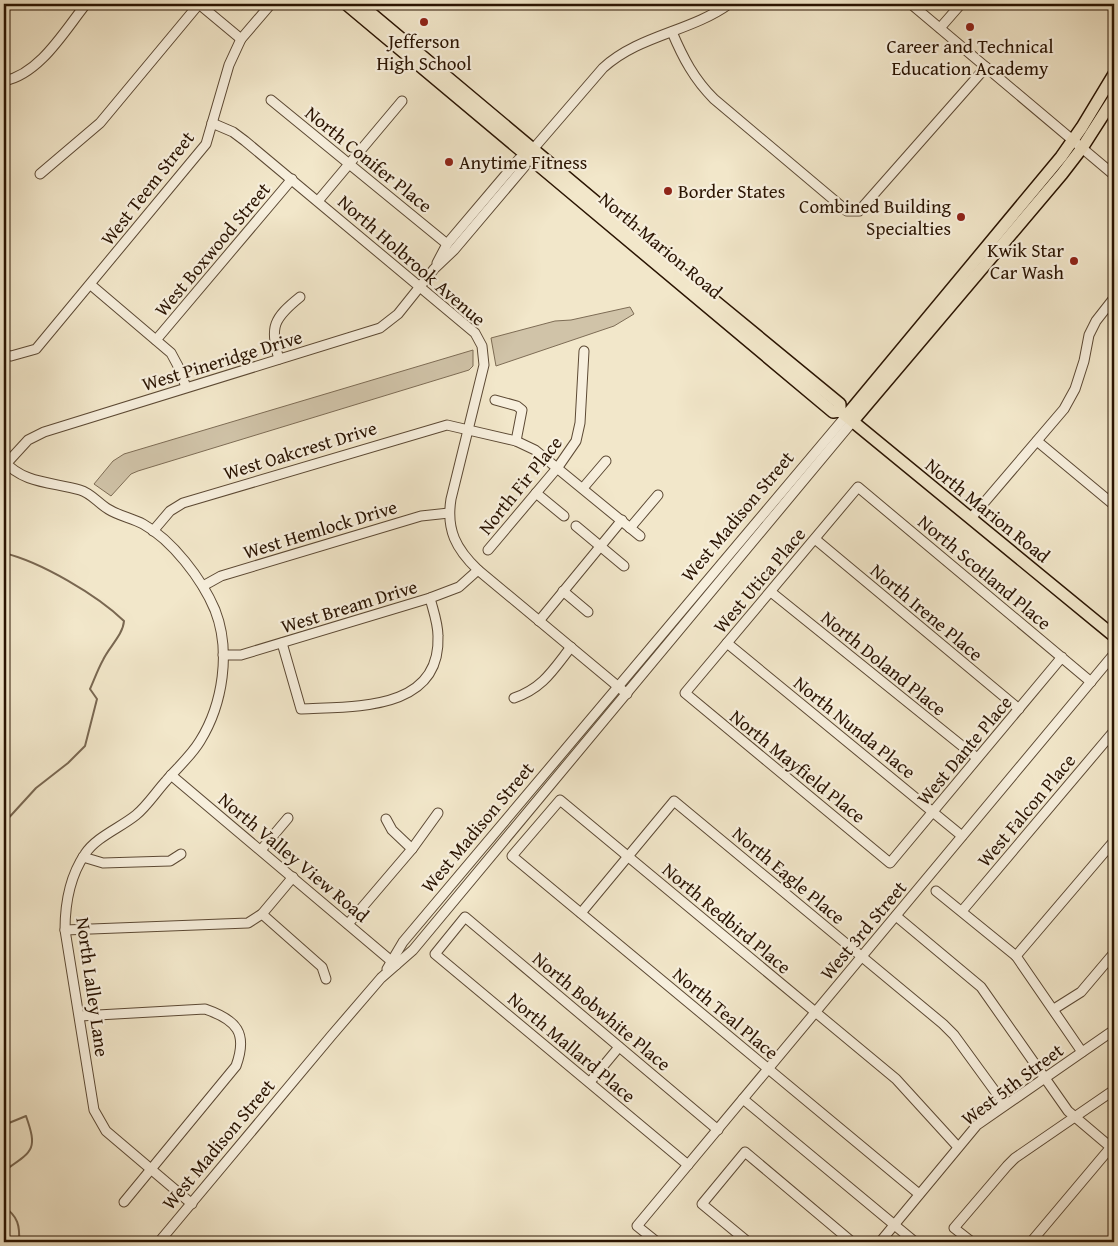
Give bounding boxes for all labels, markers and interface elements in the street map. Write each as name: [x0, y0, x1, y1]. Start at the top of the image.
marker: Jefferson High School: [418, 16, 430, 28]
marker: Career and Technical Education Academy: [964, 21, 976, 33]
place label: Jefferson High School: [376, 27, 472, 77]
place label: Career and Technical Education Academy: [886, 32, 1054, 82]
street label: North Conifer Place: [299, 99, 439, 219]
street label: West Teem Street: [93, 125, 201, 251]
place label: Anytime Fitness: [459, 148, 587, 176]
marker: Anytime Fitness: [443, 156, 455, 168]
street label: West Boxwood Street: [147, 176, 277, 322]
place label: Border States: [678, 177, 785, 205]
street label: North Marion Road: [593, 185, 729, 306]
marker: Border States: [662, 185, 674, 197]
street label: North Holbrook Avenue: [332, 188, 492, 332]
place label: Combined Building Specialties: [799, 192, 952, 242]
marker: Combined Building Specialties: [955, 211, 967, 223]
place label: Kwik Star Car Wash: [987, 236, 1064, 286]
marker: Kwik Star Car Wash: [1068, 255, 1080, 267]
street label: West Pineridge Drive: [138, 322, 306, 398]
street label: West Oakcrest Drive: [220, 413, 380, 487]
street label: North Fir Place: [471, 430, 569, 540]
street label: West Madison Street: [674, 444, 800, 587]
street label: North Marion Road: [920, 451, 1057, 570]
street label: West Hemlock Drive: [240, 492, 400, 566]
street label: North Scotland Place: [912, 508, 1058, 636]
street label: West Utica Place: [706, 521, 812, 639]
street label: North Irene Place: [865, 556, 989, 668]
street label: West Bream Drive: [277, 572, 421, 640]
street label: North Doland Place: [815, 604, 953, 722]
street label: North Nunda Place: [788, 669, 922, 785]
street label: West Dante Place: [910, 689, 1018, 811]
street label: North Mayfield Place: [724, 702, 872, 830]
street label: West Falcon Place: [970, 747, 1082, 873]
street label: West Madison Street: [414, 755, 540, 898]
street label: North Valley View Road: [213, 785, 376, 929]
street label: North Eagle Place: [726, 819, 852, 931]
street label: North Redbird Place: [657, 856, 798, 980]
street label: West 3rd Street: [813, 874, 913, 986]
street label: North Lalley Lane: [69, 915, 117, 1059]
street label: North Bobwhite Place: [527, 945, 677, 1077]
street label: North Teal Place: [667, 960, 785, 1066]
street label: North Mallard Place: [502, 985, 642, 1109]
street label: West 5th Street: [955, 1036, 1069, 1132]
street label: West Madison Street: [155, 1072, 281, 1215]

